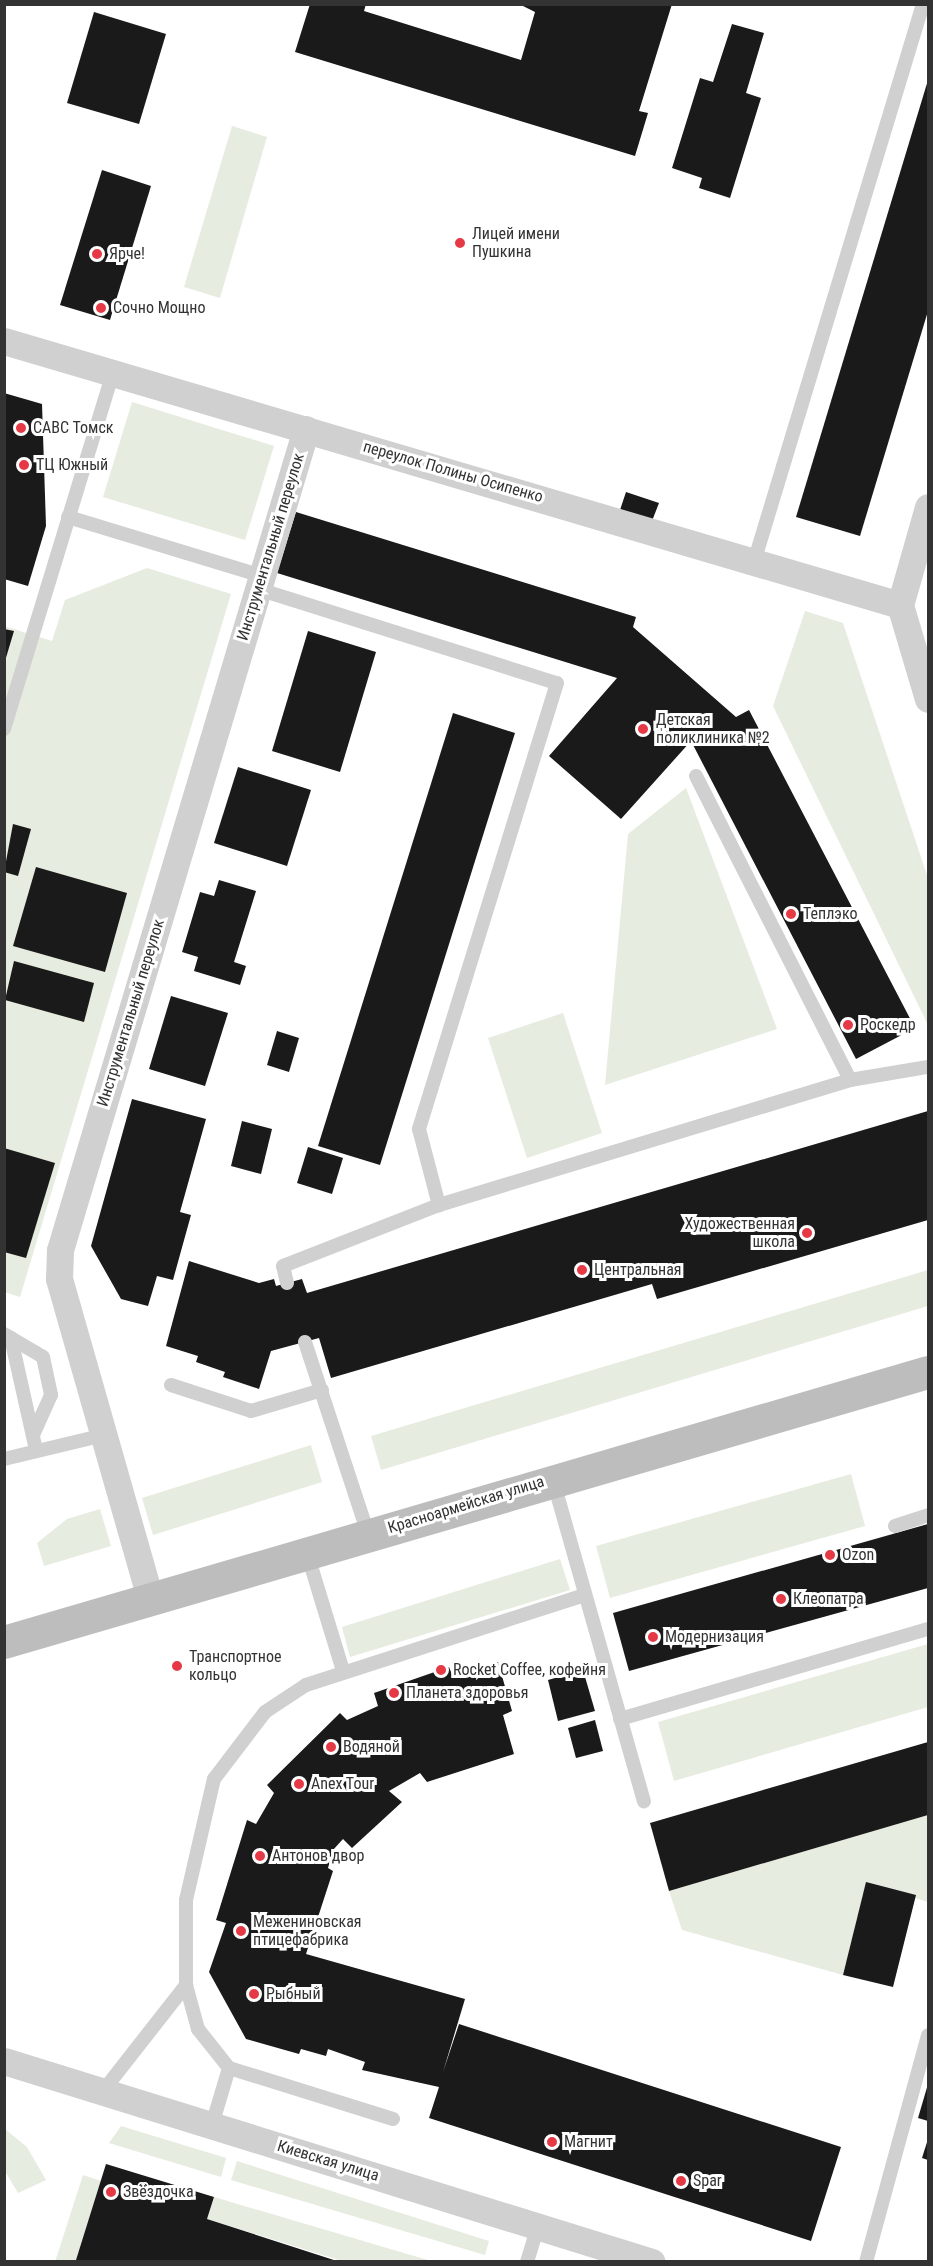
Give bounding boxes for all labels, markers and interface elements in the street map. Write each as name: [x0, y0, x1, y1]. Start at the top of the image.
place label: Лицей имени Пушкина: [472, 224, 560, 262]
marker: Лицей имени Пушкина: [453, 236, 467, 250]
place label: Ярче!: [109, 244, 145, 264]
marker: Ярче!: [90, 247, 104, 261]
place label: Сочно Мощно: [113, 298, 205, 318]
marker: Сочно Мощно: [94, 301, 108, 315]
place label: САВС Томск: [33, 418, 114, 438]
marker: САВС Томск: [14, 421, 28, 435]
street label: переулок Полины Осипенко: [361, 437, 545, 507]
street label: Инструментальный переулок: [233, 451, 309, 643]
place label: ТЦ Южный: [36, 455, 108, 475]
marker: ТЦ Южный: [17, 458, 31, 472]
place label: Детская поликлиника №2: [656, 710, 770, 748]
marker: Детская поликлиника №2: [634, 720, 652, 738]
place label: Теплэко: [803, 904, 857, 924]
marker: Теплэко: [784, 907, 798, 921]
street label: Инструментальный переулок: [93, 917, 169, 1109]
place label: Роскедр: [860, 1015, 916, 1035]
marker: Роскедр: [841, 1018, 855, 1032]
place label: Художественная школа: [684, 1214, 795, 1252]
marker: Художественная школа: [800, 1226, 814, 1240]
place label: Центральная: [594, 1260, 682, 1280]
marker: Центральная: [575, 1263, 589, 1277]
street label: Красноармейская улица: [386, 1472, 546, 1538]
place label: Ozon: [842, 1545, 874, 1565]
marker: Ozon: [823, 1548, 837, 1562]
place label: Клеопатра: [793, 1589, 864, 1609]
marker: Клеопатра: [774, 1592, 788, 1606]
place label: Модернизация: [665, 1627, 764, 1647]
marker: Модернизация: [646, 1630, 660, 1644]
place label: Транспортное кольцо: [189, 1647, 281, 1685]
marker: Транспортное кольцо: [170, 1659, 184, 1673]
place label: Rocket Coffee, кофейня: [453, 1660, 606, 1680]
marker: Rocket Coffee, кофейня: [434, 1663, 448, 1677]
place label: Планета здоровья: [406, 1683, 528, 1703]
marker: Планета здоровья: [387, 1686, 401, 1700]
place label: Водяной: [343, 1737, 400, 1757]
marker: Водяной: [324, 1740, 338, 1754]
place label: Anex Tour: [311, 1774, 374, 1794]
marker: Anex Tour: [292, 1777, 306, 1791]
place label: Антонов двор: [272, 1846, 364, 1866]
marker: Антонов двор: [253, 1849, 267, 1863]
place label: Межениновская птицефабрика: [253, 1912, 362, 1950]
marker: Межениновская птицефабрика: [234, 1924, 248, 1938]
place label: Рыбный: [266, 1984, 321, 2004]
marker: Рыбный: [247, 1987, 261, 2001]
place label: Магнит: [564, 2132, 613, 2152]
marker: Магнит: [545, 2135, 559, 2149]
street label: Киевская улица: [275, 2136, 381, 2186]
place label: Spar: [693, 2171, 722, 2191]
marker: Spar: [674, 2174, 688, 2188]
place label: Звёздочка: [123, 2182, 194, 2202]
marker: Звёздочка: [104, 2185, 118, 2199]

